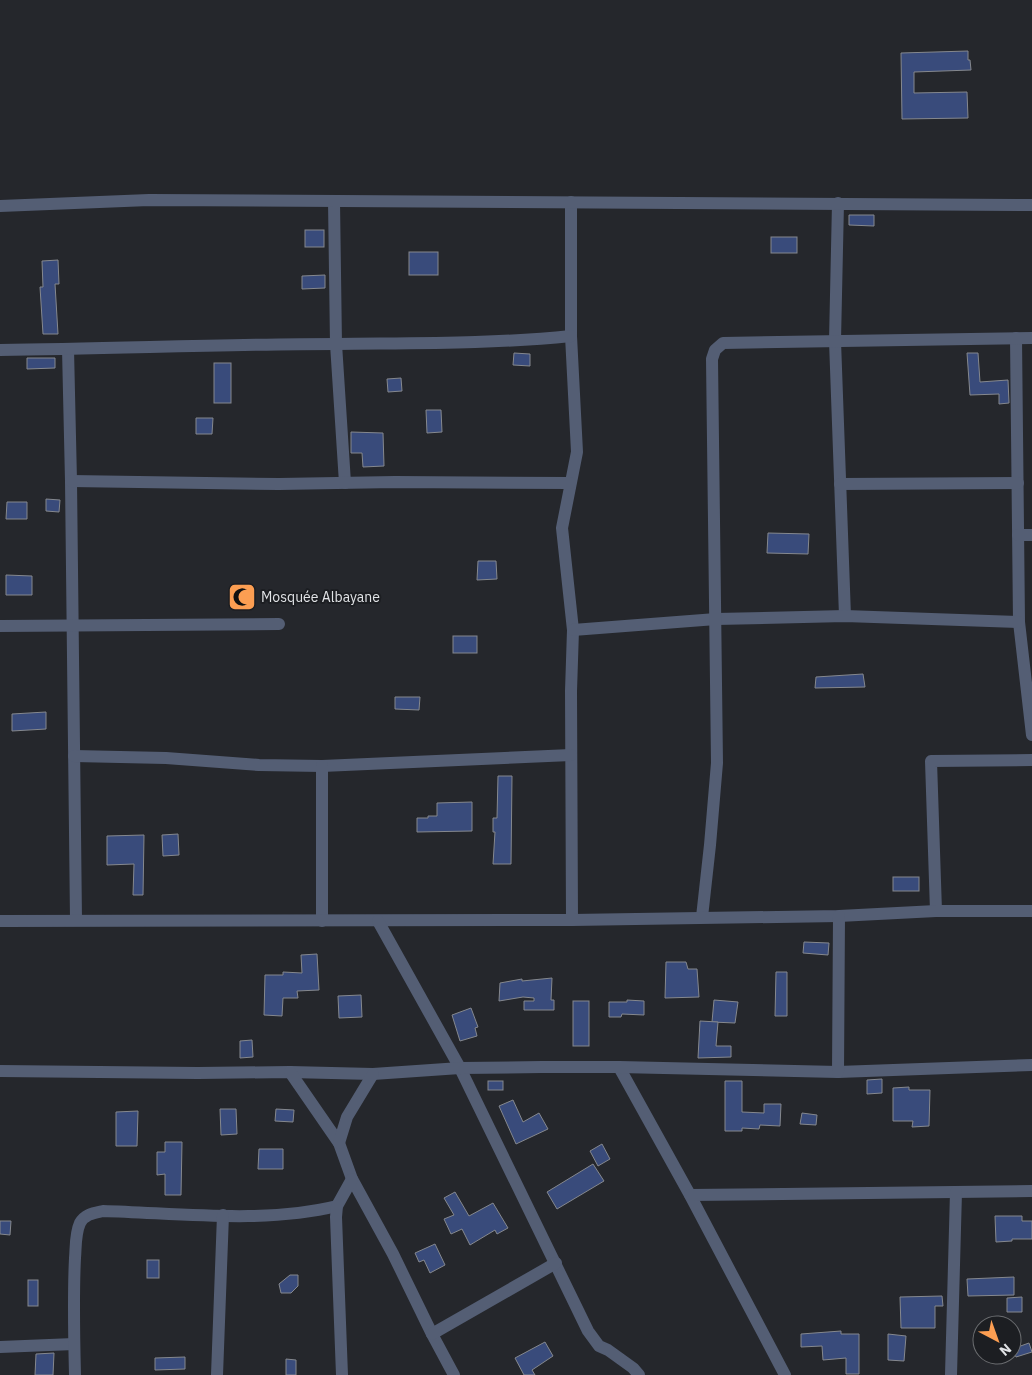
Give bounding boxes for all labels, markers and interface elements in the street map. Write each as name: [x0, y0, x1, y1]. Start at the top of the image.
mosque icon: Mosquée Albayane: [227, 582, 257, 612]
place label: Mosquée Albayane: [261, 588, 380, 606]
north arrow: [972, 1315, 1022, 1365]
text: N: [996, 1340, 1015, 1360]

